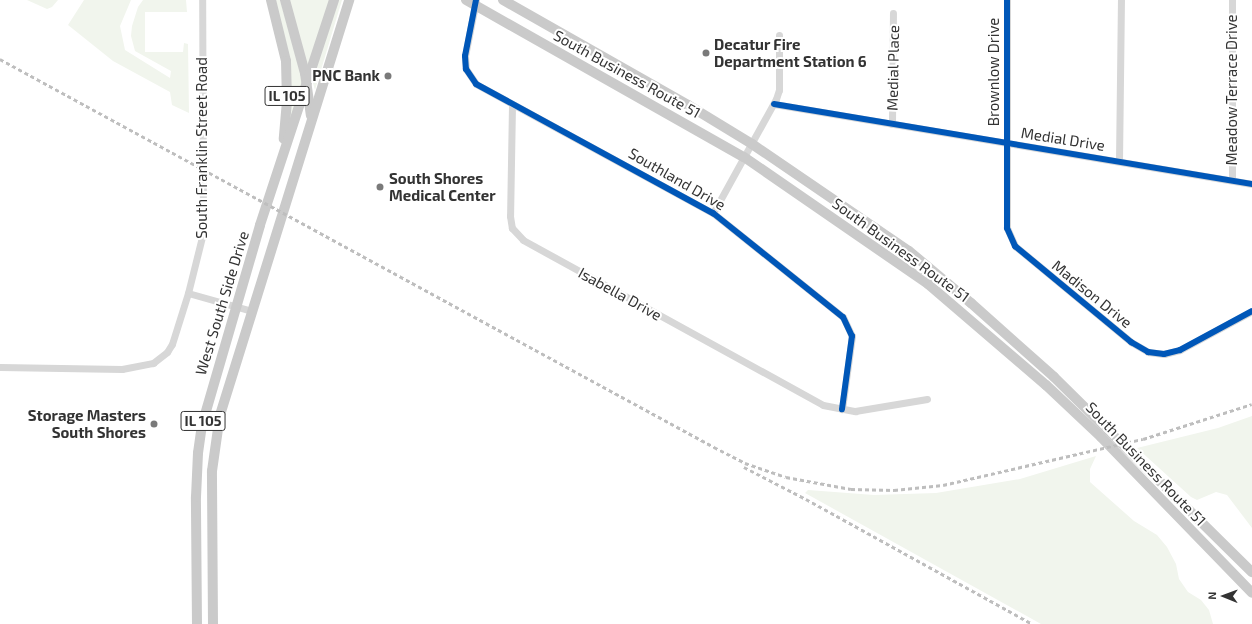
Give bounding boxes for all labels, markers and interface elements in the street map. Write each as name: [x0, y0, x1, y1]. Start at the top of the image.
street label: Meadow Terrace Drive: [1223, 14, 1241, 166]
street label: Brownlow Drive: [985, 18, 1003, 126]
street label: Medial Place: [883, 25, 903, 111]
street label: South Business Route 51: [550, 26, 704, 122]
place label: Decatur Fire Department Station 6: [714, 35, 867, 70]
marker: Decatur Fire Department Station 6: [701, 48, 711, 58]
street label: South Franklin Street Road: [193, 57, 211, 239]
place label: PNC Bank: [312, 67, 380, 85]
marker: PNC Bank: [383, 71, 393, 81]
road number: IL 105: [264, 84, 310, 108]
street label: Medial Drive: [1020, 123, 1106, 155]
street label: Southland Drive: [625, 144, 729, 214]
place label: South Shores Medical Center: [389, 169, 496, 204]
marker: South Shores Medical Center: [374, 181, 386, 193]
street label: South Business Route 51: [829, 194, 973, 306]
street label: West South Side Drive: [192, 229, 252, 377]
street label: Madison Drive: [1048, 256, 1136, 332]
street label: Isabella Drive: [575, 264, 665, 324]
street label: South Business Route 51: [1082, 398, 1210, 530]
place label: Storage Masters South Shores: [28, 406, 146, 441]
road number: IL 105: [180, 409, 226, 433]
marker: Storage Masters South Shores: [149, 419, 159, 429]
north arrow: [1204, 576, 1244, 616]
text: N: [1205, 592, 1218, 600]

